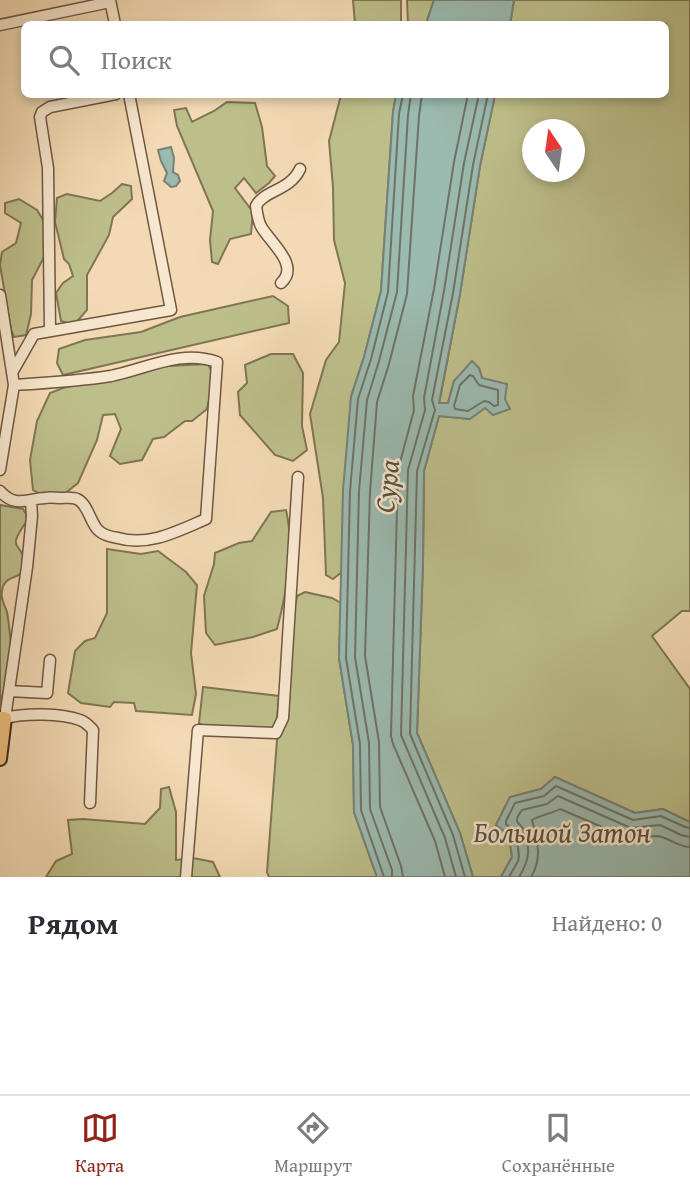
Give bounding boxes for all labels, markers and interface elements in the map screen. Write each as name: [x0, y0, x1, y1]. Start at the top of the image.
search box: [21, 21, 669, 98]
text: Поиск: [101, 40, 172, 79]
icon: search: [45, 41, 83, 79]
north arrow: [522, 119, 585, 182]
water label: Сура: [363, 457, 409, 515]
water label: Большой Затон: [473, 811, 651, 852]
text: Рядом: [28, 901, 119, 945]
text: Найдено: 0: [552, 906, 662, 939]
tab: Карта: [75, 1109, 124, 1179]
tab: Маршрут: [274, 1109, 352, 1179]
tab: Сохранённые: [502, 1109, 615, 1179]

